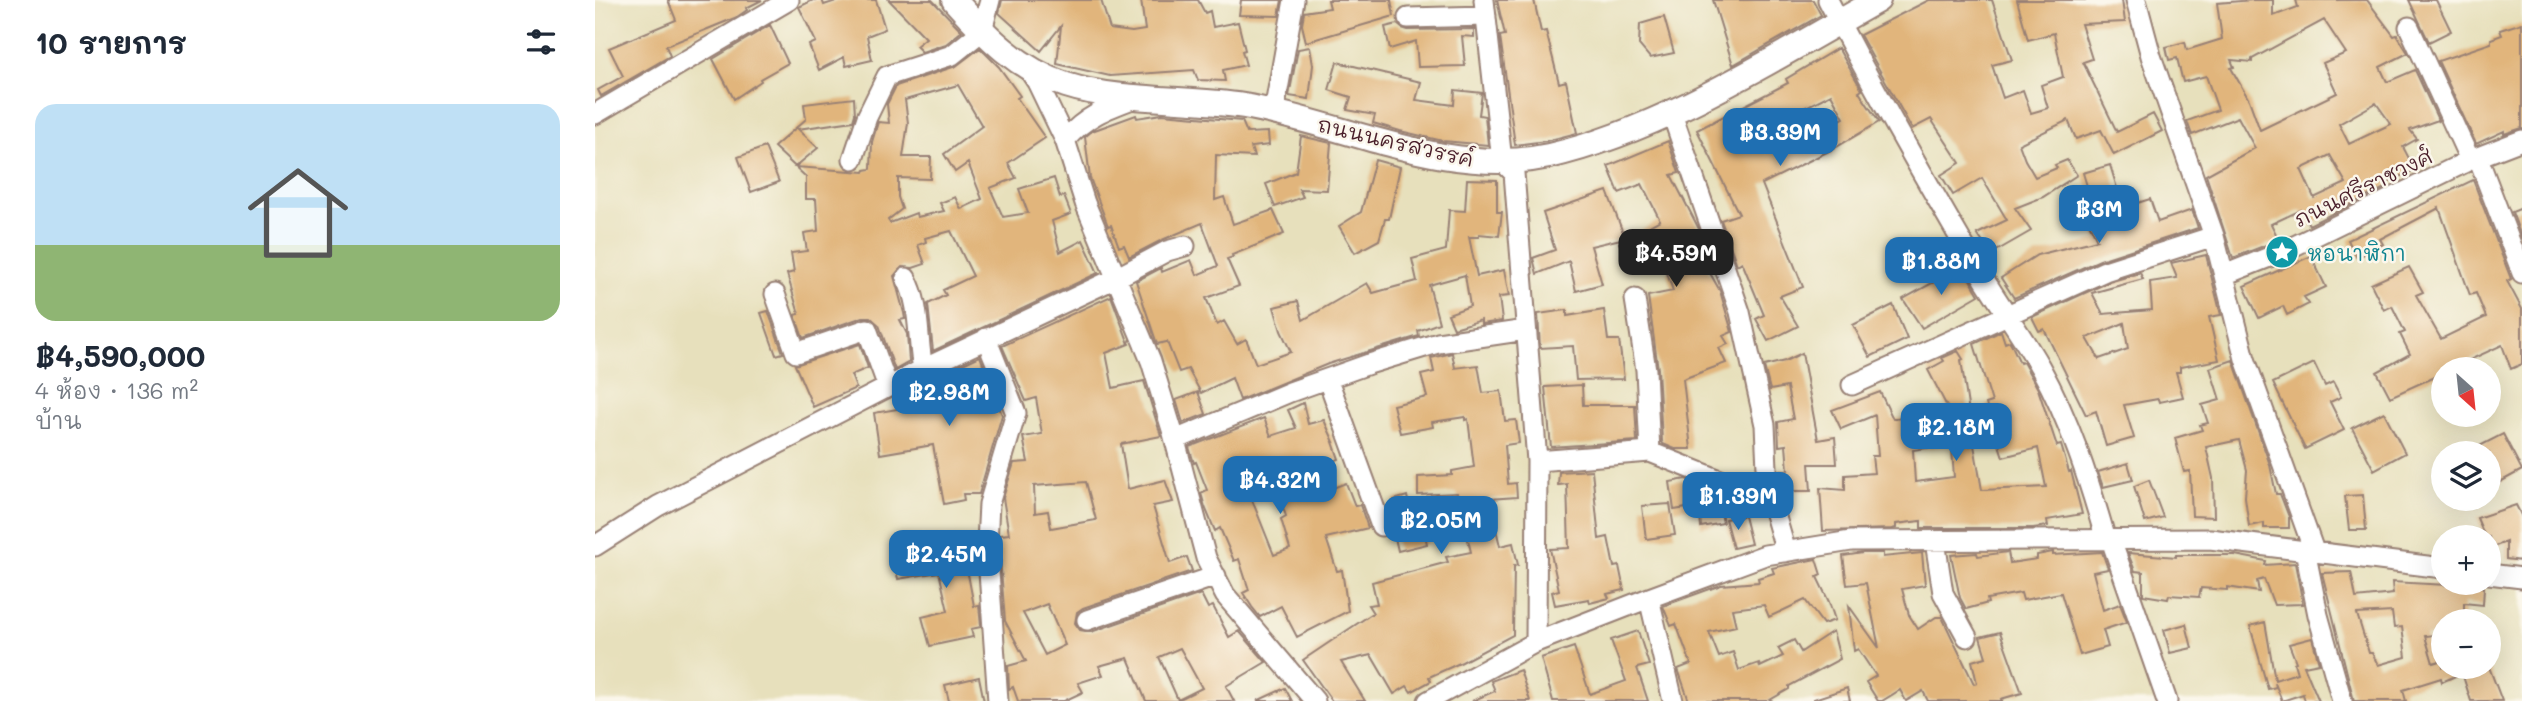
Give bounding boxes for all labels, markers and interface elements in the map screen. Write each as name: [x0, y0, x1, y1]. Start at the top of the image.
text: 10 รายการ: [35, 22, 187, 62]
icon: filters: [522, 23, 560, 61]
pin: ฿3.39M: [1723, 108, 1837, 168]
street label: ถนนนครสวรรค์: [1315, 109, 1477, 172]
text: ฿3.39M: [1739, 116, 1821, 146]
street label: ภนนศรีราชวงศ์: [2289, 141, 2437, 232]
icon: home: [235, 150, 361, 276]
pin: ฿3M: [2065, 186, 2133, 245]
text: ฿3M: [2075, 193, 2123, 223]
pin: ฿4.59M: [1619, 230, 1733, 289]
place icon: หอนาฬิกา: [2263, 233, 2301, 271]
text: ฿4.59M: [1634, 237, 1718, 267]
pin: ฿1.88M: [1884, 238, 1998, 297]
place label: หอนาฬิกา: [2307, 239, 2406, 266]
text: ฿1.88M: [1901, 245, 1981, 275]
text: ฿4,590,000: [35, 335, 205, 375]
north arrow: [2431, 357, 2501, 427]
map controls: [2431, 357, 2501, 679]
pin: ฿2.98M: [892, 368, 1006, 428]
text: 4 ห้อง · 136 m²: [35, 375, 198, 405]
text: ฿2.98M: [908, 376, 990, 406]
pin: ฿2.18M: [1899, 404, 2013, 463]
text: บ้าน: [35, 405, 82, 435]
text: ฿2.18M: [1917, 411, 1995, 441]
button: layers: [2431, 441, 2501, 511]
pin: ฿4.32M: [1223, 456, 1337, 516]
text: ฿4.32M: [1239, 464, 1321, 494]
pin: ฿1.39M: [1681, 472, 1795, 532]
text: ฿1.39M: [1698, 480, 1778, 510]
pin: ฿2.05M: [1384, 496, 1498, 556]
text: ฿2.05M: [1400, 504, 1482, 534]
button: +: [2431, 525, 2501, 595]
pin: ฿2.45M: [889, 530, 1003, 590]
text: ฿2.45M: [905, 538, 987, 568]
button: −: [2431, 609, 2501, 679]

